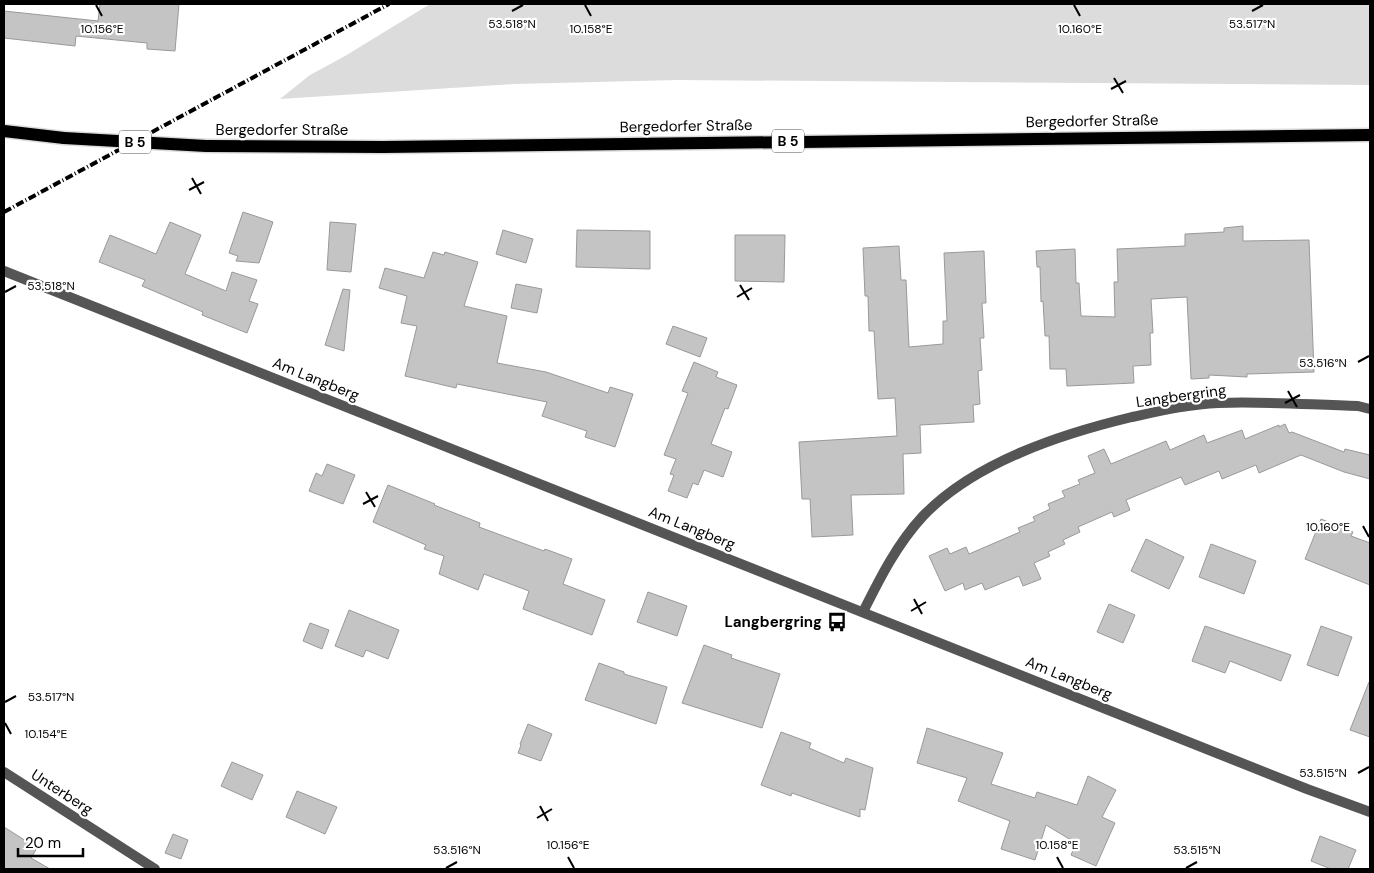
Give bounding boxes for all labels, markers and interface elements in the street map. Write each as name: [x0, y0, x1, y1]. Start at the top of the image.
text: 53.518°N: [488, 16, 536, 32]
text: 53.517°N: [1229, 16, 1275, 32]
text: 10.156°E: [80, 21, 124, 37]
text: 10.158°E: [570, 21, 613, 37]
text: 10.160°E: [1058, 21, 1102, 37]
street label: Bergedorfer Straße: [1025, 110, 1159, 132]
street label: Bergedorfer Straße: [619, 115, 753, 137]
street label: Bergedorfer Straße: [216, 120, 348, 140]
road number: B 5: [119, 130, 151, 154]
road number: B 5: [772, 130, 804, 152]
text: 53.518°N: [27, 278, 75, 294]
street label: Am Langberg: [270, 352, 362, 406]
text: 53.516°N: [1299, 355, 1347, 371]
street label: Langbergring: [1135, 380, 1227, 412]
street label: Am Langberg: [646, 501, 738, 555]
text: 10.160°E: [1306, 519, 1350, 535]
bus stop icon: Langbergring: [826, 611, 848, 633]
place label: Langbergring: [724, 612, 822, 632]
street label: Am Langberg: [1023, 651, 1115, 705]
text: 53.517°N: [28, 689, 74, 705]
text: 10.154°E: [25, 726, 68, 742]
street label: Unterberg: [27, 765, 97, 819]
text: 53.515°N: [1299, 765, 1347, 781]
scale bar: [18, 826, 82, 858]
text: 20 m: [25, 833, 61, 853]
text: 10.156°E: [546, 837, 590, 853]
text: 10.158°E: [1036, 837, 1079, 853]
text: 53.516°N: [433, 842, 481, 858]
text: 53.515°N: [1173, 842, 1221, 858]

